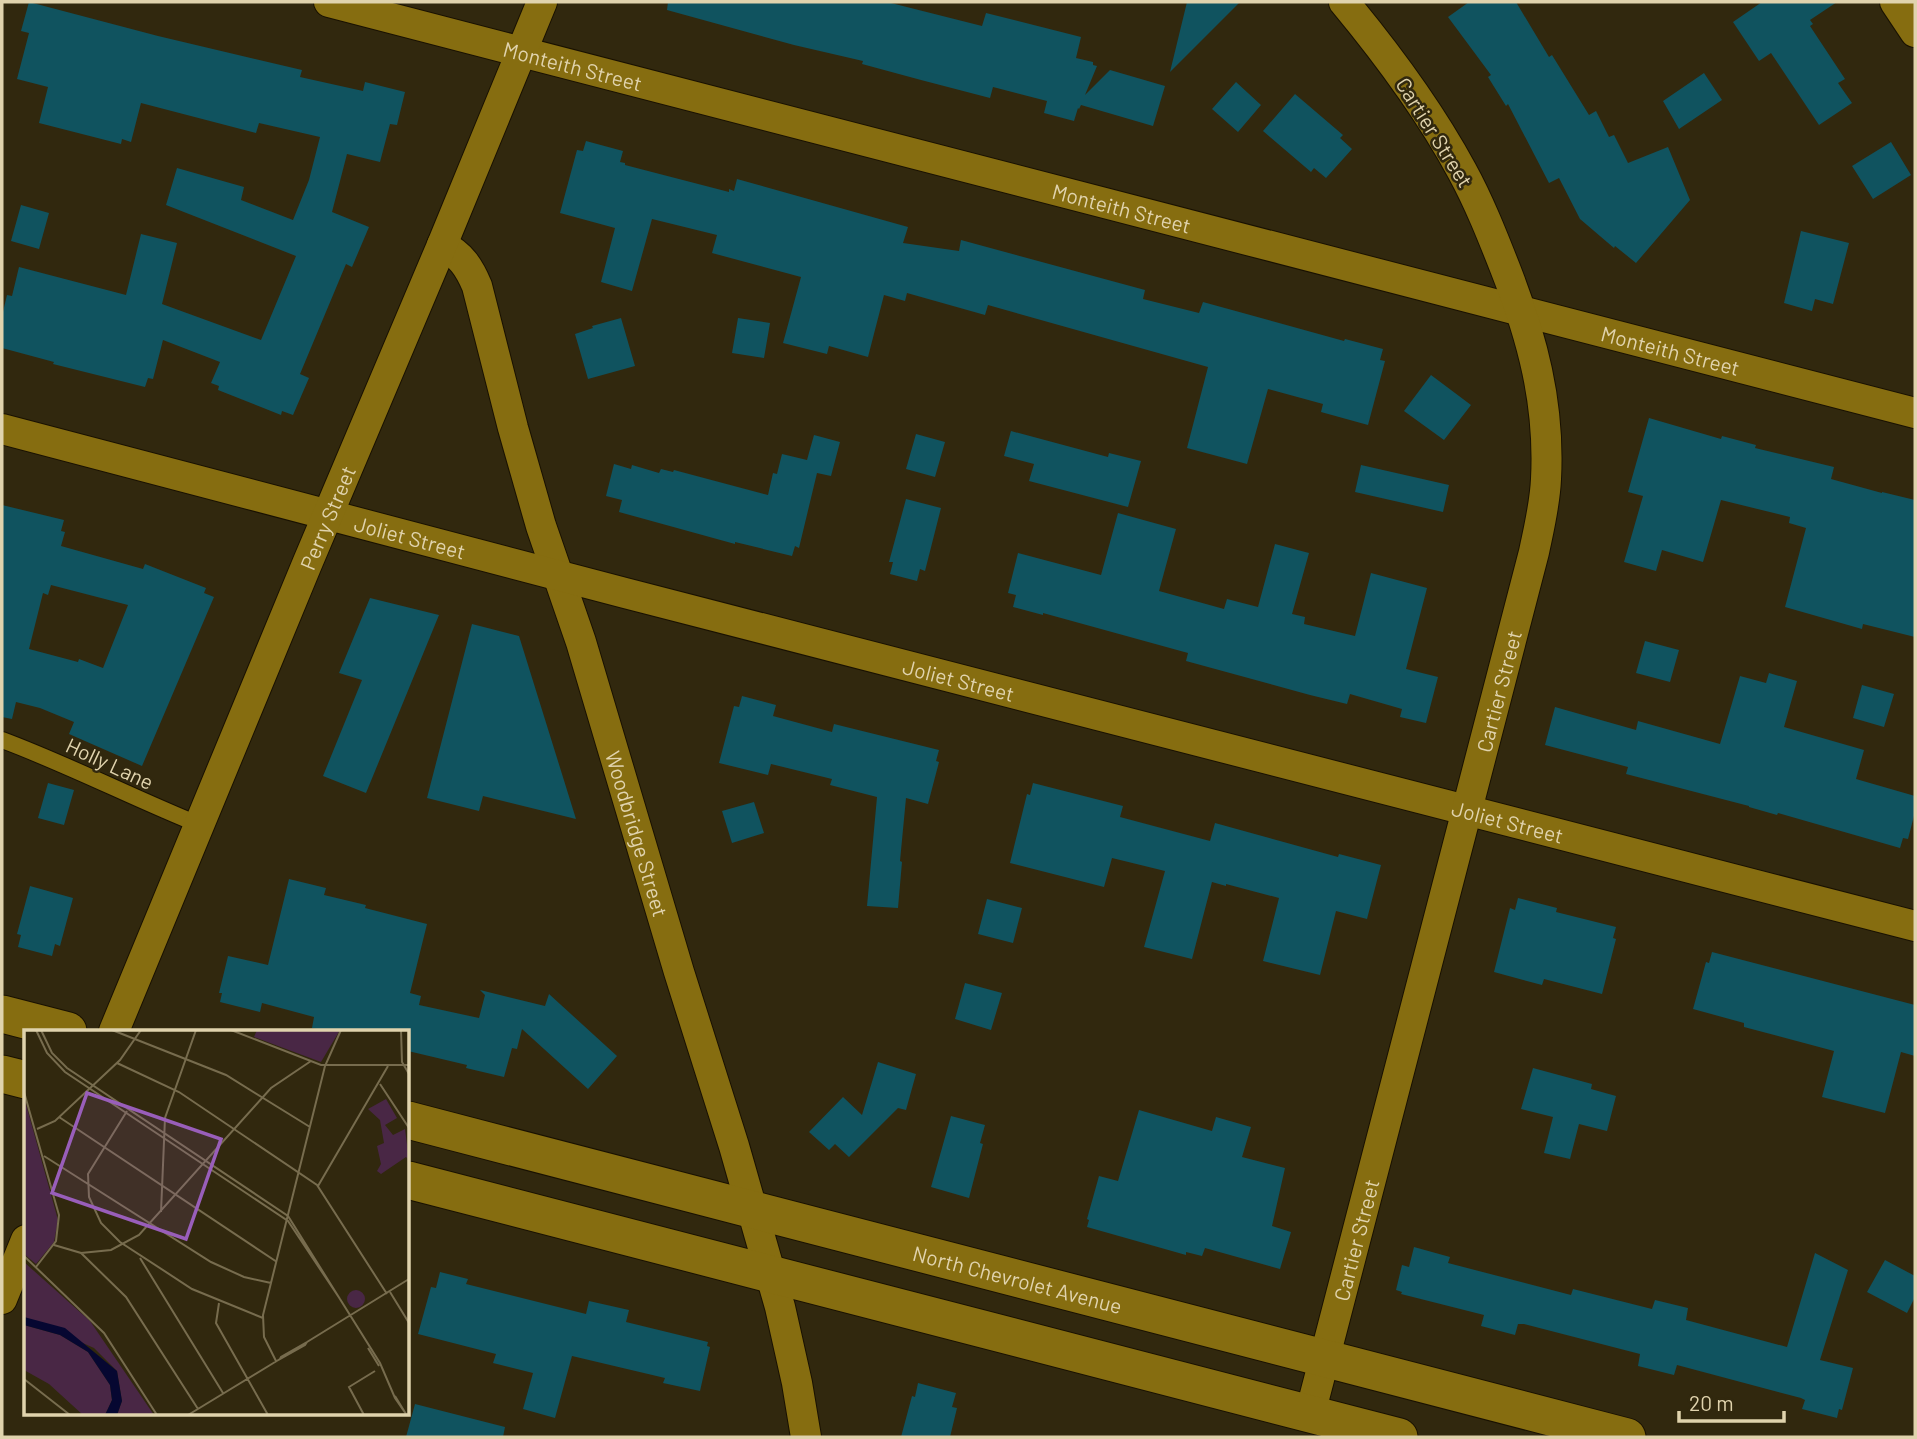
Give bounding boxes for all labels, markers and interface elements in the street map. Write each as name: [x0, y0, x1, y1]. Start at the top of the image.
street label: Monteith Street: [501, 35, 645, 95]
street label: Cartier Street: [1391, 73, 1479, 191]
street label: Monteith Street: [1050, 178, 1194, 237]
street label: Monteith Street: [1599, 320, 1743, 380]
street label: Perry Street: [294, 462, 360, 573]
street label: Joliet Street: [352, 510, 468, 563]
street label: Cartier Street: [1470, 627, 1526, 755]
street label: Joliet Street: [900, 653, 1017, 706]
street label: Holly Lane: [62, 732, 158, 794]
street label: Woodbridge Street: [601, 748, 674, 919]
street label: Joliet Street: [1449, 795, 1566, 847]
inset map: [24, 1030, 410, 1414]
street label: Cartier Street: [1327, 1176, 1383, 1303]
street label: North Chevrolet Avenue: [910, 1239, 1125, 1318]
scale bar: [1679, 1380, 1784, 1424]
text: 20 m: [1689, 1390, 1734, 1415]

